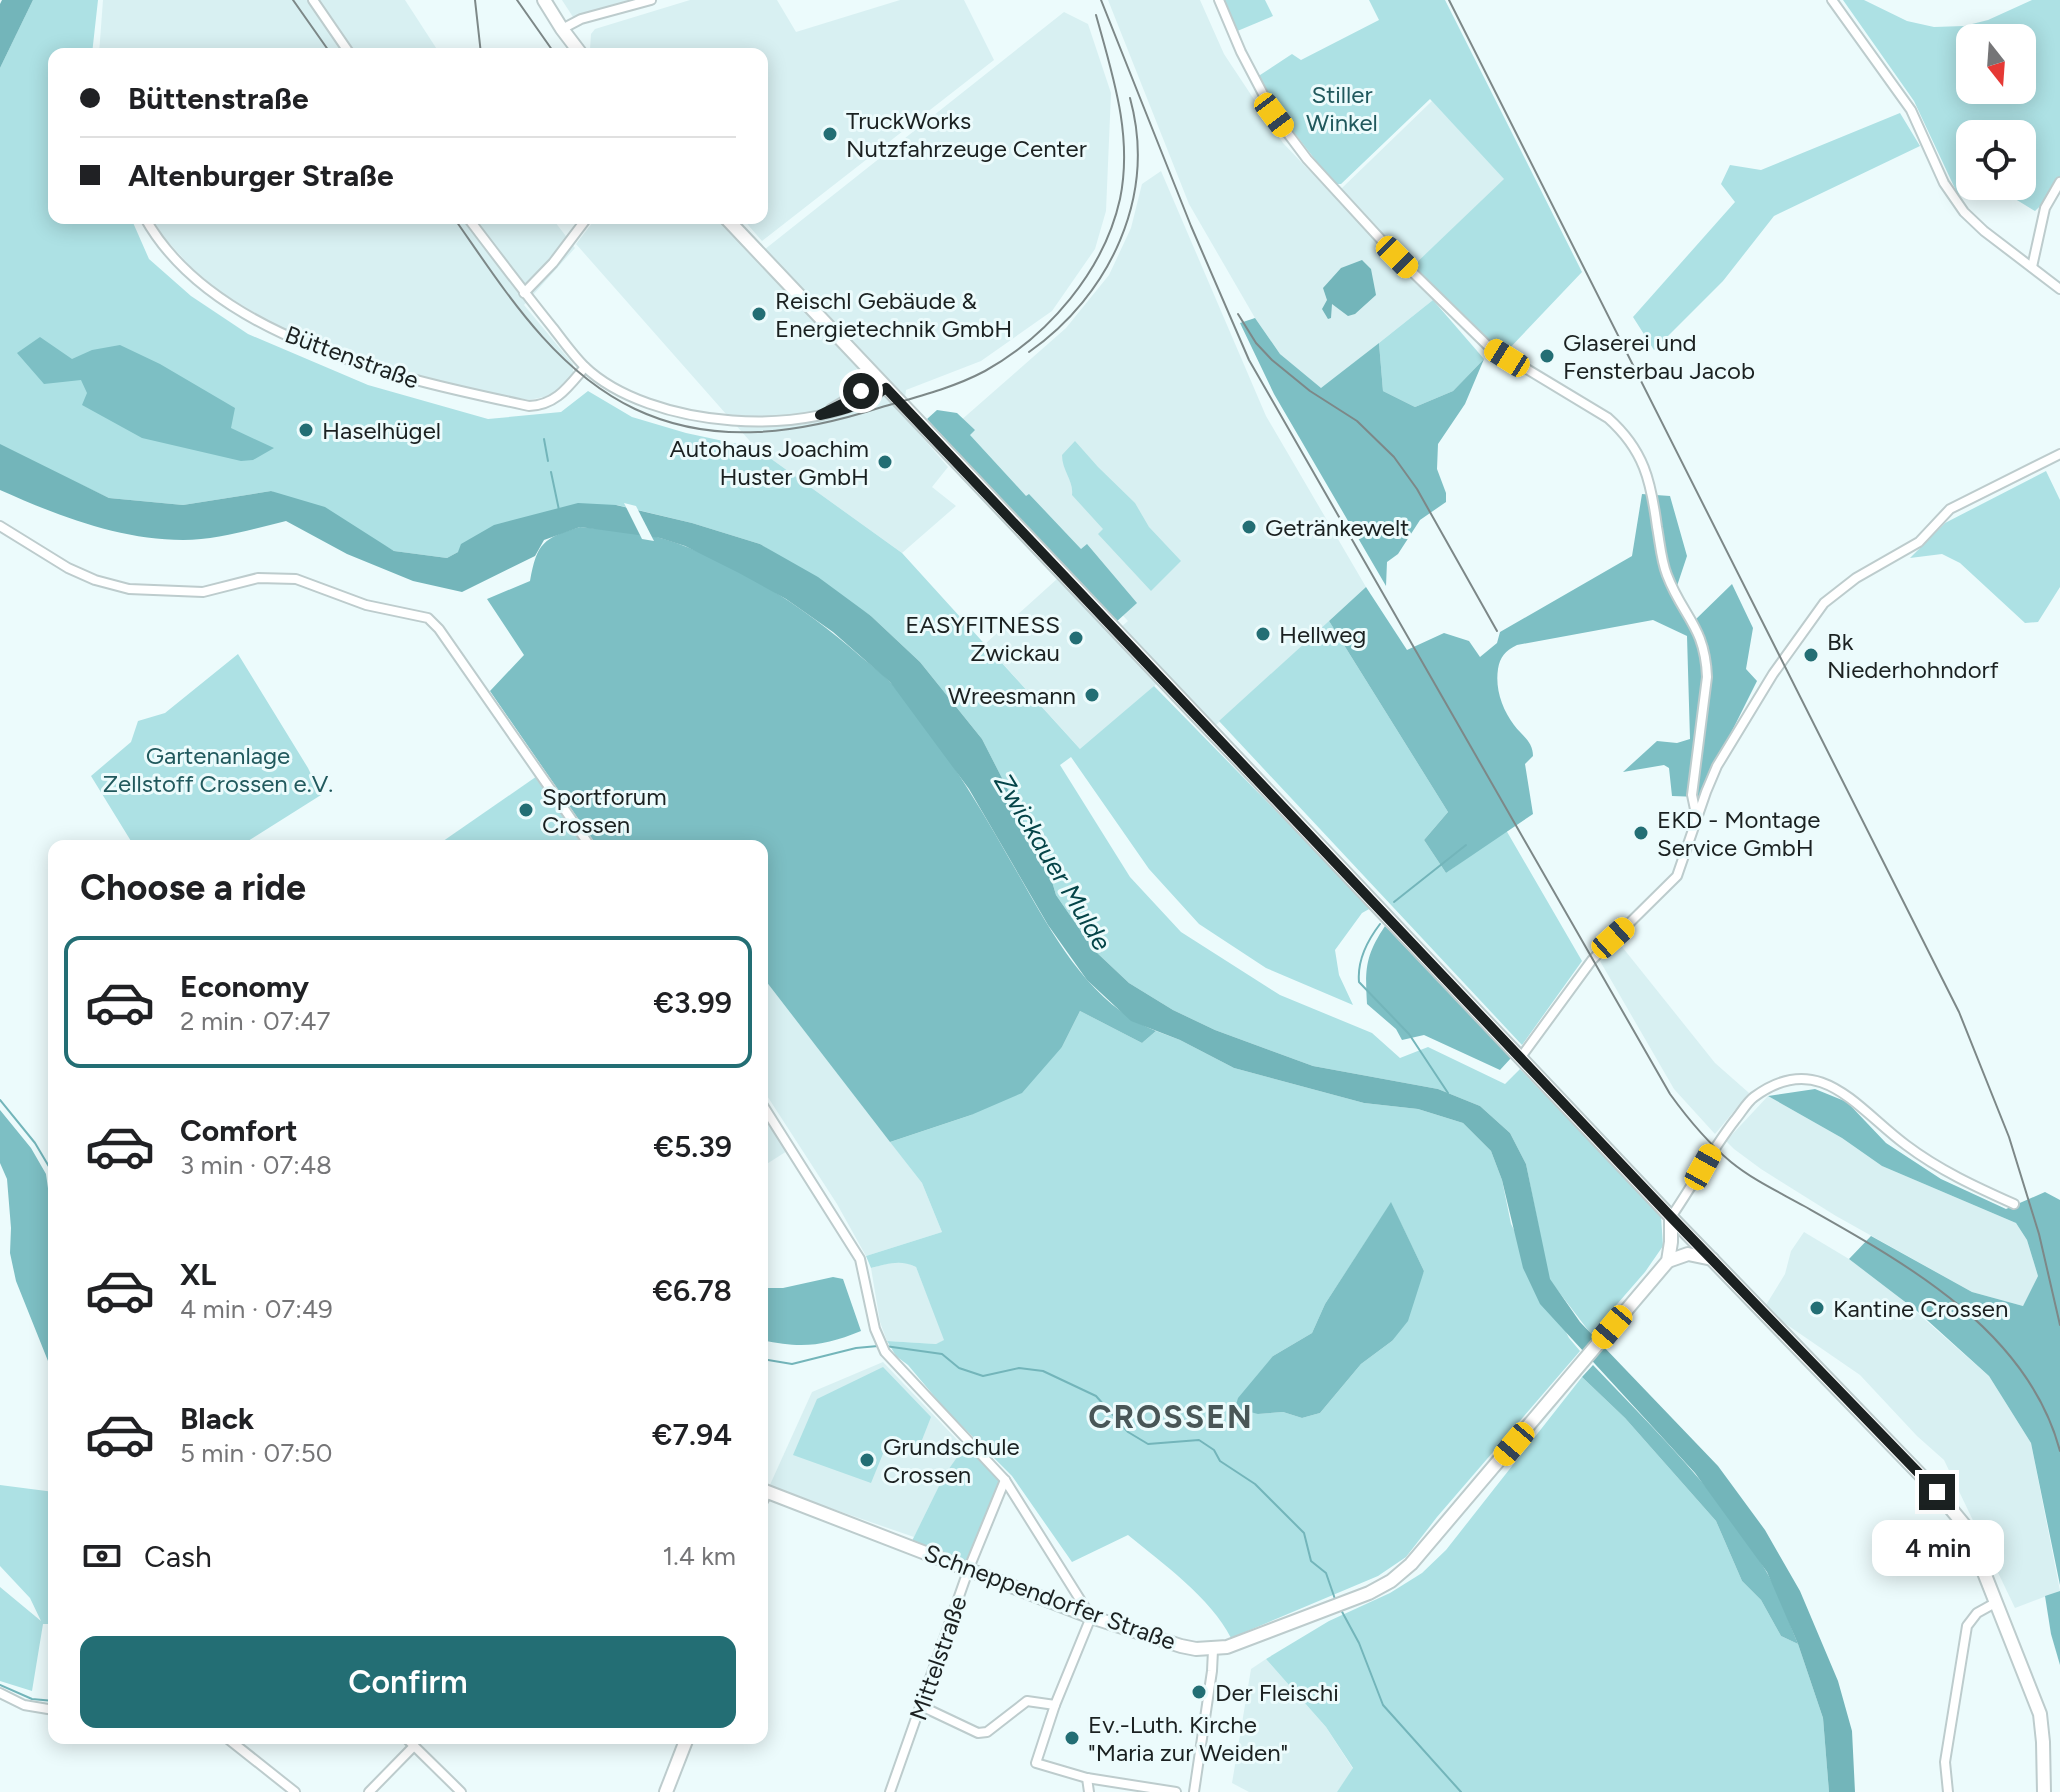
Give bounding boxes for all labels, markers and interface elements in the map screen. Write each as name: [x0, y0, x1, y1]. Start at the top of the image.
north arrow: [1956, 24, 2036, 104]
map controls: [1956, 24, 2036, 200]
text: Büttenstraße: [128, 80, 309, 117]
park label: Stiller Winkel: [1306, 80, 1378, 137]
car: [1250, 89, 1298, 141]
place label: TruckWorks Nutzfahrzeuge Center: [846, 106, 1087, 163]
button: locate: [1956, 120, 2036, 200]
marker: TruckWorks Nutzfahrzeuge Center: [821, 125, 839, 143]
text: Altenburger Straße: [128, 157, 394, 194]
car: [1372, 232, 1422, 282]
place label: Reischl Gebäude & Energietechnik GmbH: [775, 286, 1012, 343]
marker: Reischl Gebäude & Energietechnik GmbH: [750, 305, 768, 323]
street label: Büttenstraße: [281, 319, 423, 395]
place label: Glaserei und Fensterbau Jacob: [1563, 328, 1755, 385]
car: [1480, 335, 1534, 381]
marker: Glaserei und Fensterbau Jacob: [1538, 347, 1556, 365]
route start: [843, 373, 879, 409]
place label: Haselhügel: [322, 416, 441, 445]
marker: Haselhügel: [297, 421, 315, 439]
place label: Autohaus Joachim Huster GmbH: [669, 434, 869, 491]
marker: Autohaus Joachim Huster GmbH: [876, 453, 894, 471]
place label: Getränkewelt: [1265, 513, 1409, 542]
marker: Getränkewelt: [1240, 518, 1258, 536]
place label: EASYFITNESS Zwickau: [905, 610, 1060, 667]
place label: Hellweg: [1279, 620, 1366, 649]
marker: Hellweg: [1254, 625, 1272, 643]
place label: Bk Niederhohndorf: [1827, 627, 1999, 684]
marker: EASYFITNESS Zwickau: [1067, 629, 1085, 647]
marker: Bk Niederhohndorf: [1802, 646, 1820, 664]
place label: Wreesmann: [948, 681, 1076, 710]
marker: Wreesmann: [1083, 686, 1101, 704]
park label: Gartenanlage Zellstoff Crossen e.V.: [103, 741, 333, 798]
water label: Zwickauer Mulde: [988, 768, 1118, 956]
place label: Sportforum Crossen: [542, 782, 667, 839]
marker: Sportforum Crossen: [517, 801, 535, 819]
place label: EKD - Montage Service GmbH: [1657, 805, 1820, 862]
marker: EKD - Montage Service GmbH: [1632, 824, 1650, 842]
text: Choose a ride: [80, 866, 306, 909]
car: [1587, 913, 1639, 963]
icon: car: [84, 966, 156, 1038]
text: Economy: [180, 968, 309, 1005]
text: €3.99: [654, 984, 732, 1021]
text: 2 min · 07:47: [180, 1005, 330, 1037]
icon: car: [84, 1110, 156, 1182]
text: Comfort: [180, 1112, 298, 1149]
text: €5.39: [653, 1128, 732, 1165]
car: [1681, 1140, 1725, 1194]
text: 3 min · 07:48: [180, 1149, 332, 1181]
icon: car: [84, 1254, 156, 1326]
text: XL: [180, 1256, 216, 1293]
text: €6.78: [653, 1272, 732, 1309]
text: 4 min · 07:49: [180, 1293, 333, 1325]
place label: Kantine Crossen: [1833, 1294, 2008, 1323]
marker: Kantine Crossen: [1808, 1299, 1826, 1317]
car: [1587, 1301, 1637, 1353]
icon: car: [84, 1398, 156, 1470]
district label: CROSSEN: [1088, 1398, 1254, 1436]
text: Black: [180, 1400, 254, 1437]
text: €7.94: [652, 1416, 732, 1453]
car: [1489, 1418, 1539, 1470]
place label: Grundschule Crossen: [883, 1432, 1020, 1489]
text: 5 min · 07:50: [180, 1437, 332, 1469]
marker: Grundschule Crossen: [858, 1451, 876, 1469]
route end: [1919, 1474, 1955, 1510]
callout: 4 min: [1871, 1520, 2003, 1576]
text: 4 min: [1905, 1532, 1971, 1564]
icon: cash: [80, 1534, 124, 1578]
text: Cash: [144, 1538, 212, 1575]
street label: Schneppendorfer Straße: [920, 1538, 1180, 1656]
text: 1.4 km: [663, 1540, 736, 1572]
street label: Mittelstraße: [903, 1592, 973, 1724]
button: Confirm: [80, 1636, 736, 1728]
place label: Der Fleischi: [1215, 1678, 1339, 1707]
marker: Der Fleischi: [1190, 1683, 1208, 1701]
place label: Ev.-Luth. Kirche "Maria zur Weiden": [1088, 1710, 1288, 1767]
marker: Ev.-Luth. Kirche "Maria zur Weiden": [1063, 1729, 1081, 1747]

